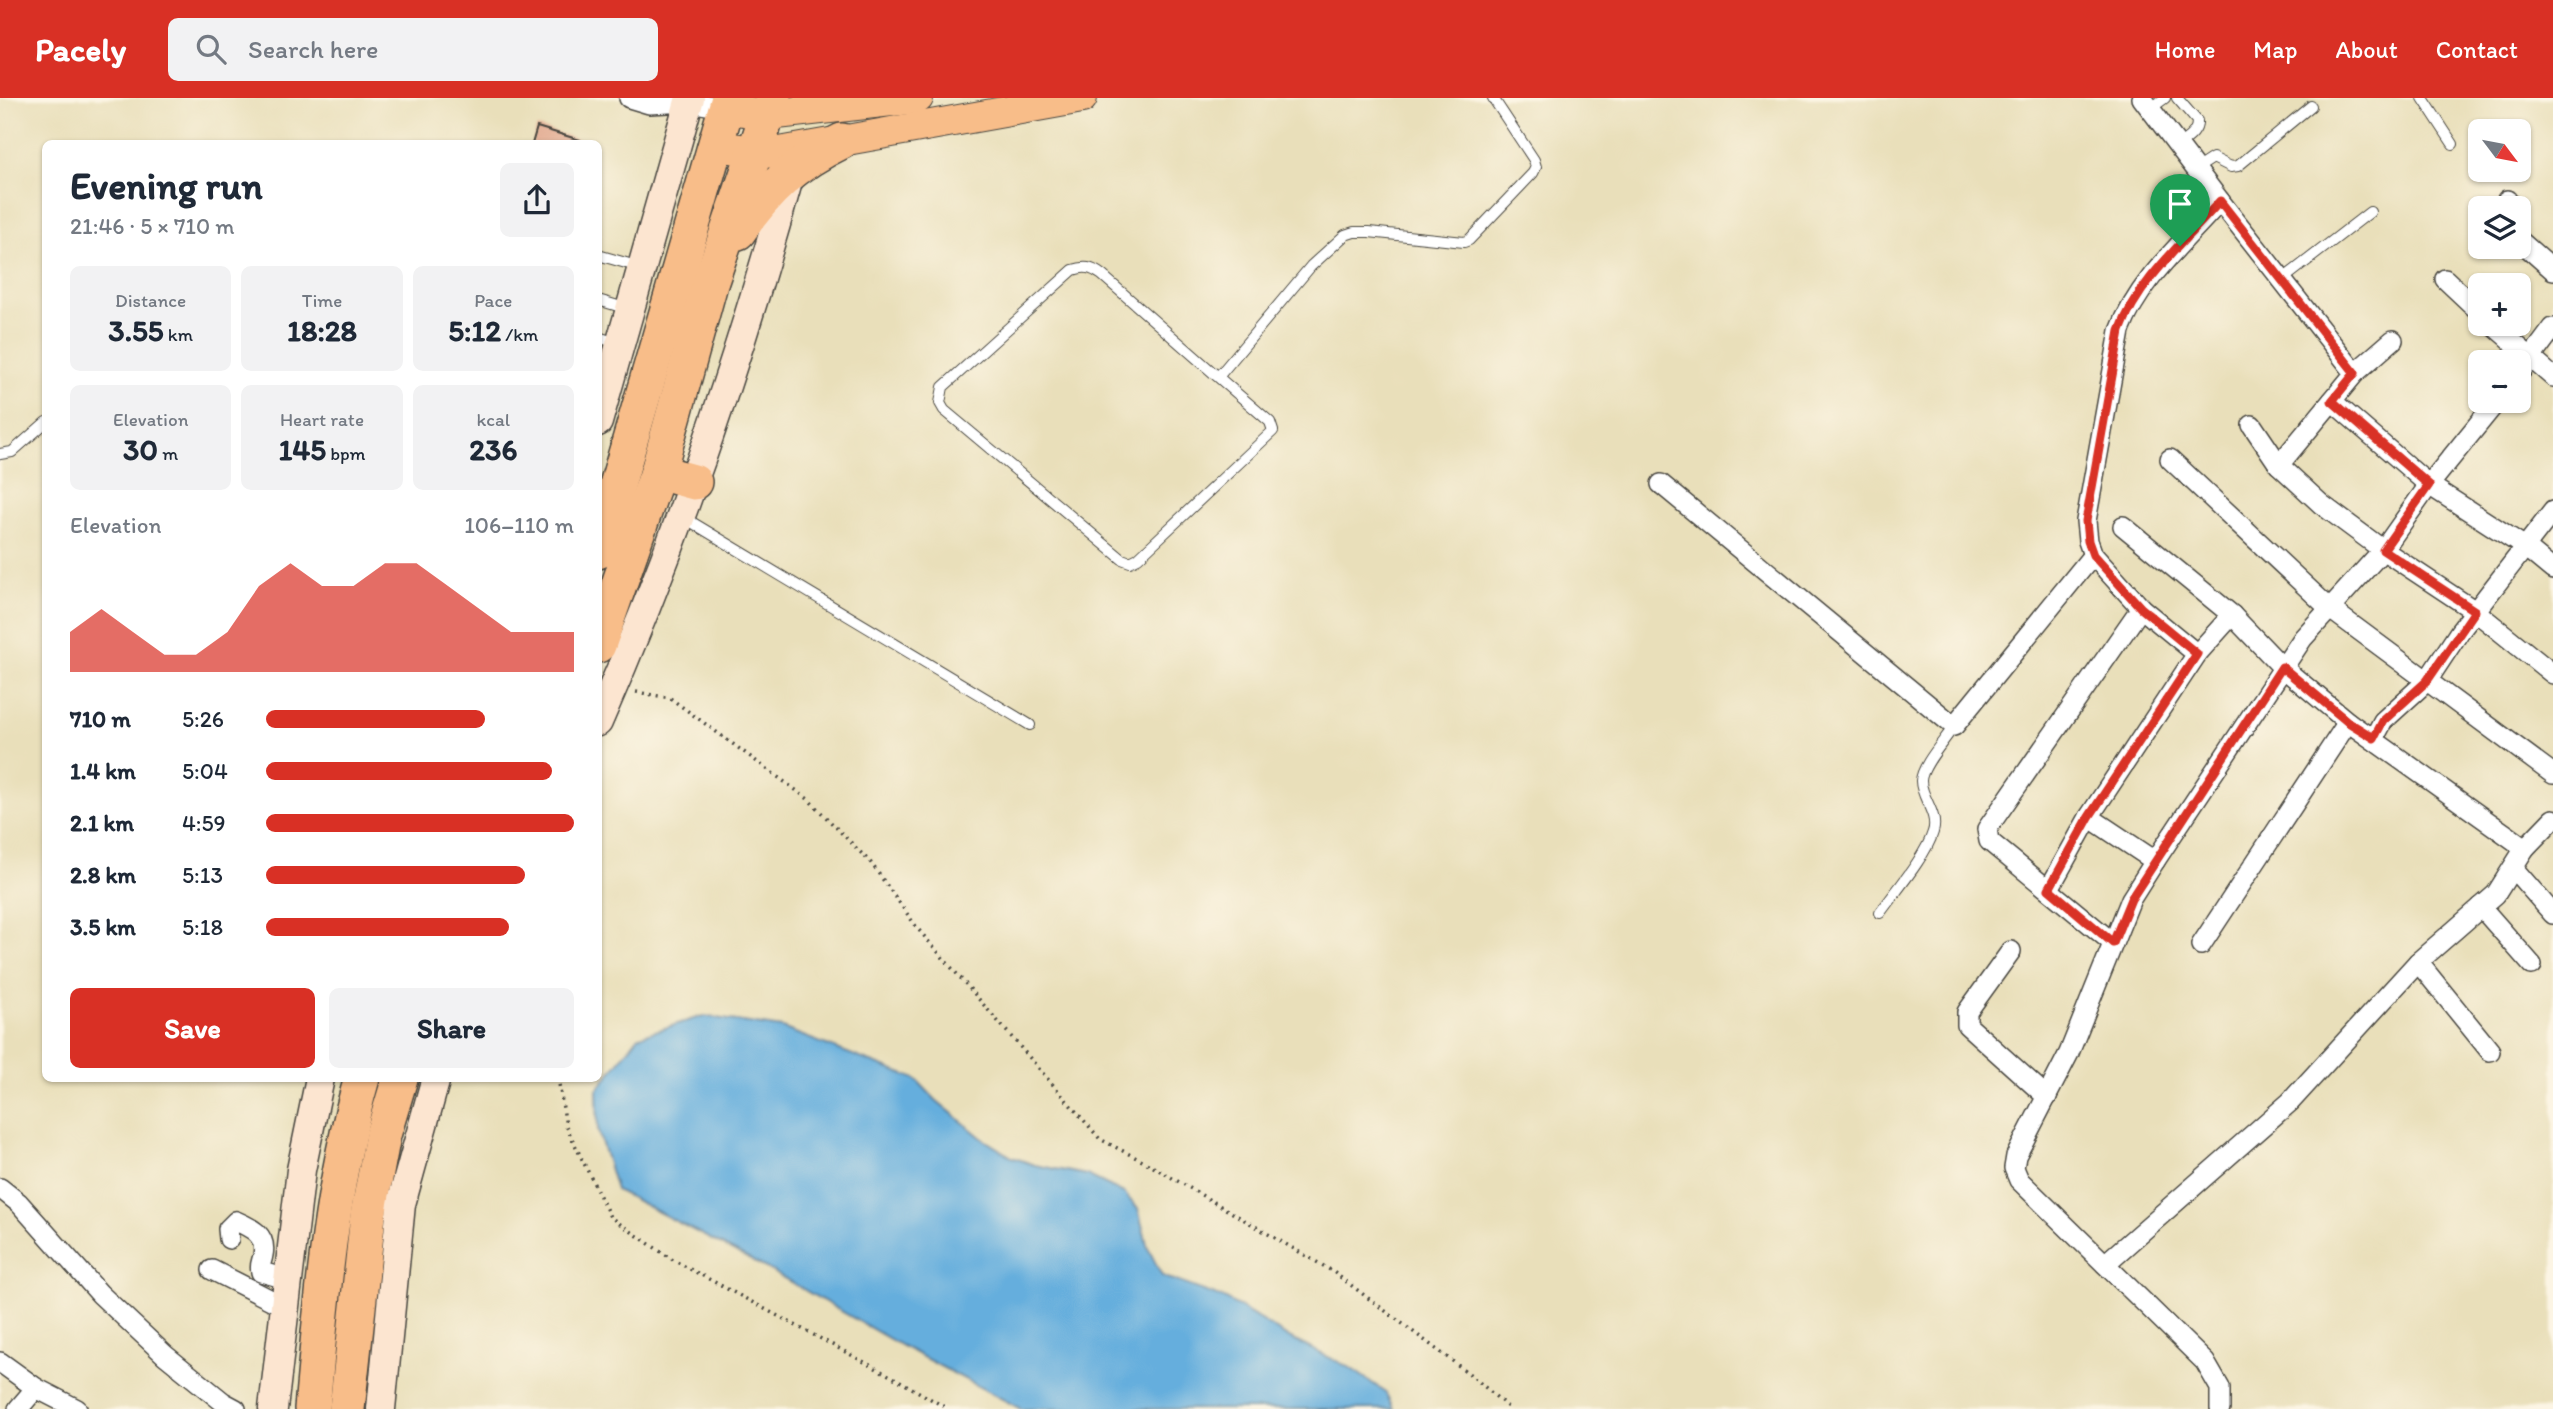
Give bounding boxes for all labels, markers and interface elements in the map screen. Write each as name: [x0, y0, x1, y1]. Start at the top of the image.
search box: [168, 18, 658, 81]
text: Pacely: [35, 30, 126, 69]
icon: search: [192, 30, 230, 68]
text: Search here: [248, 33, 378, 65]
text: Home: [2155, 35, 2215, 64]
text: Map: [2253, 35, 2297, 64]
text: About: [2335, 35, 2398, 64]
text: Contact: [2436, 35, 2518, 64]
north arrow: [2468, 119, 2530, 182]
map controls: [2468, 119, 2531, 413]
text: Evening run: [70, 163, 263, 209]
button: share: [500, 163, 574, 237]
pin: [2150, 174, 2210, 246]
icon: arrive: [2161, 185, 2199, 223]
button: layers: [2468, 196, 2531, 259]
text: 21:46 · 5 × 710 m: [70, 212, 235, 240]
button: +: [2468, 273, 2531, 336]
text: Distance: [115, 289, 186, 312]
text: Time: [302, 289, 342, 312]
text: Pace: [474, 289, 512, 312]
text: 3.55: [108, 312, 164, 349]
text: 18:28: [287, 312, 357, 349]
text: 5:12: [448, 312, 501, 349]
text: km: [164, 323, 193, 346]
text: /km: [501, 323, 538, 346]
button: −: [2468, 350, 2531, 413]
text: Elevation: [113, 408, 188, 431]
text: Heart rate: [280, 408, 364, 431]
text: kcal: [476, 408, 510, 431]
text: 30: [123, 431, 158, 468]
text: 145: [278, 431, 326, 468]
text: 236: [469, 431, 517, 468]
text: m: [158, 442, 178, 465]
text: bpm: [326, 442, 366, 465]
text: Elevation: [70, 511, 161, 539]
text: 106–110 m: [464, 511, 574, 539]
text: 710 m: [70, 705, 131, 733]
text: 5:26: [182, 705, 224, 733]
text: 1.4 km: [70, 757, 136, 785]
text: 5:04: [182, 757, 228, 785]
text: 2.1 km: [70, 809, 134, 837]
text: 4:59: [182, 809, 226, 837]
text: 2.8 km: [70, 861, 136, 889]
text: 5:13: [182, 861, 223, 889]
text: 3.5 km: [70, 913, 136, 941]
text: 5:18: [182, 913, 223, 941]
button: Save: [70, 988, 315, 1068]
button: Share: [329, 988, 574, 1068]

